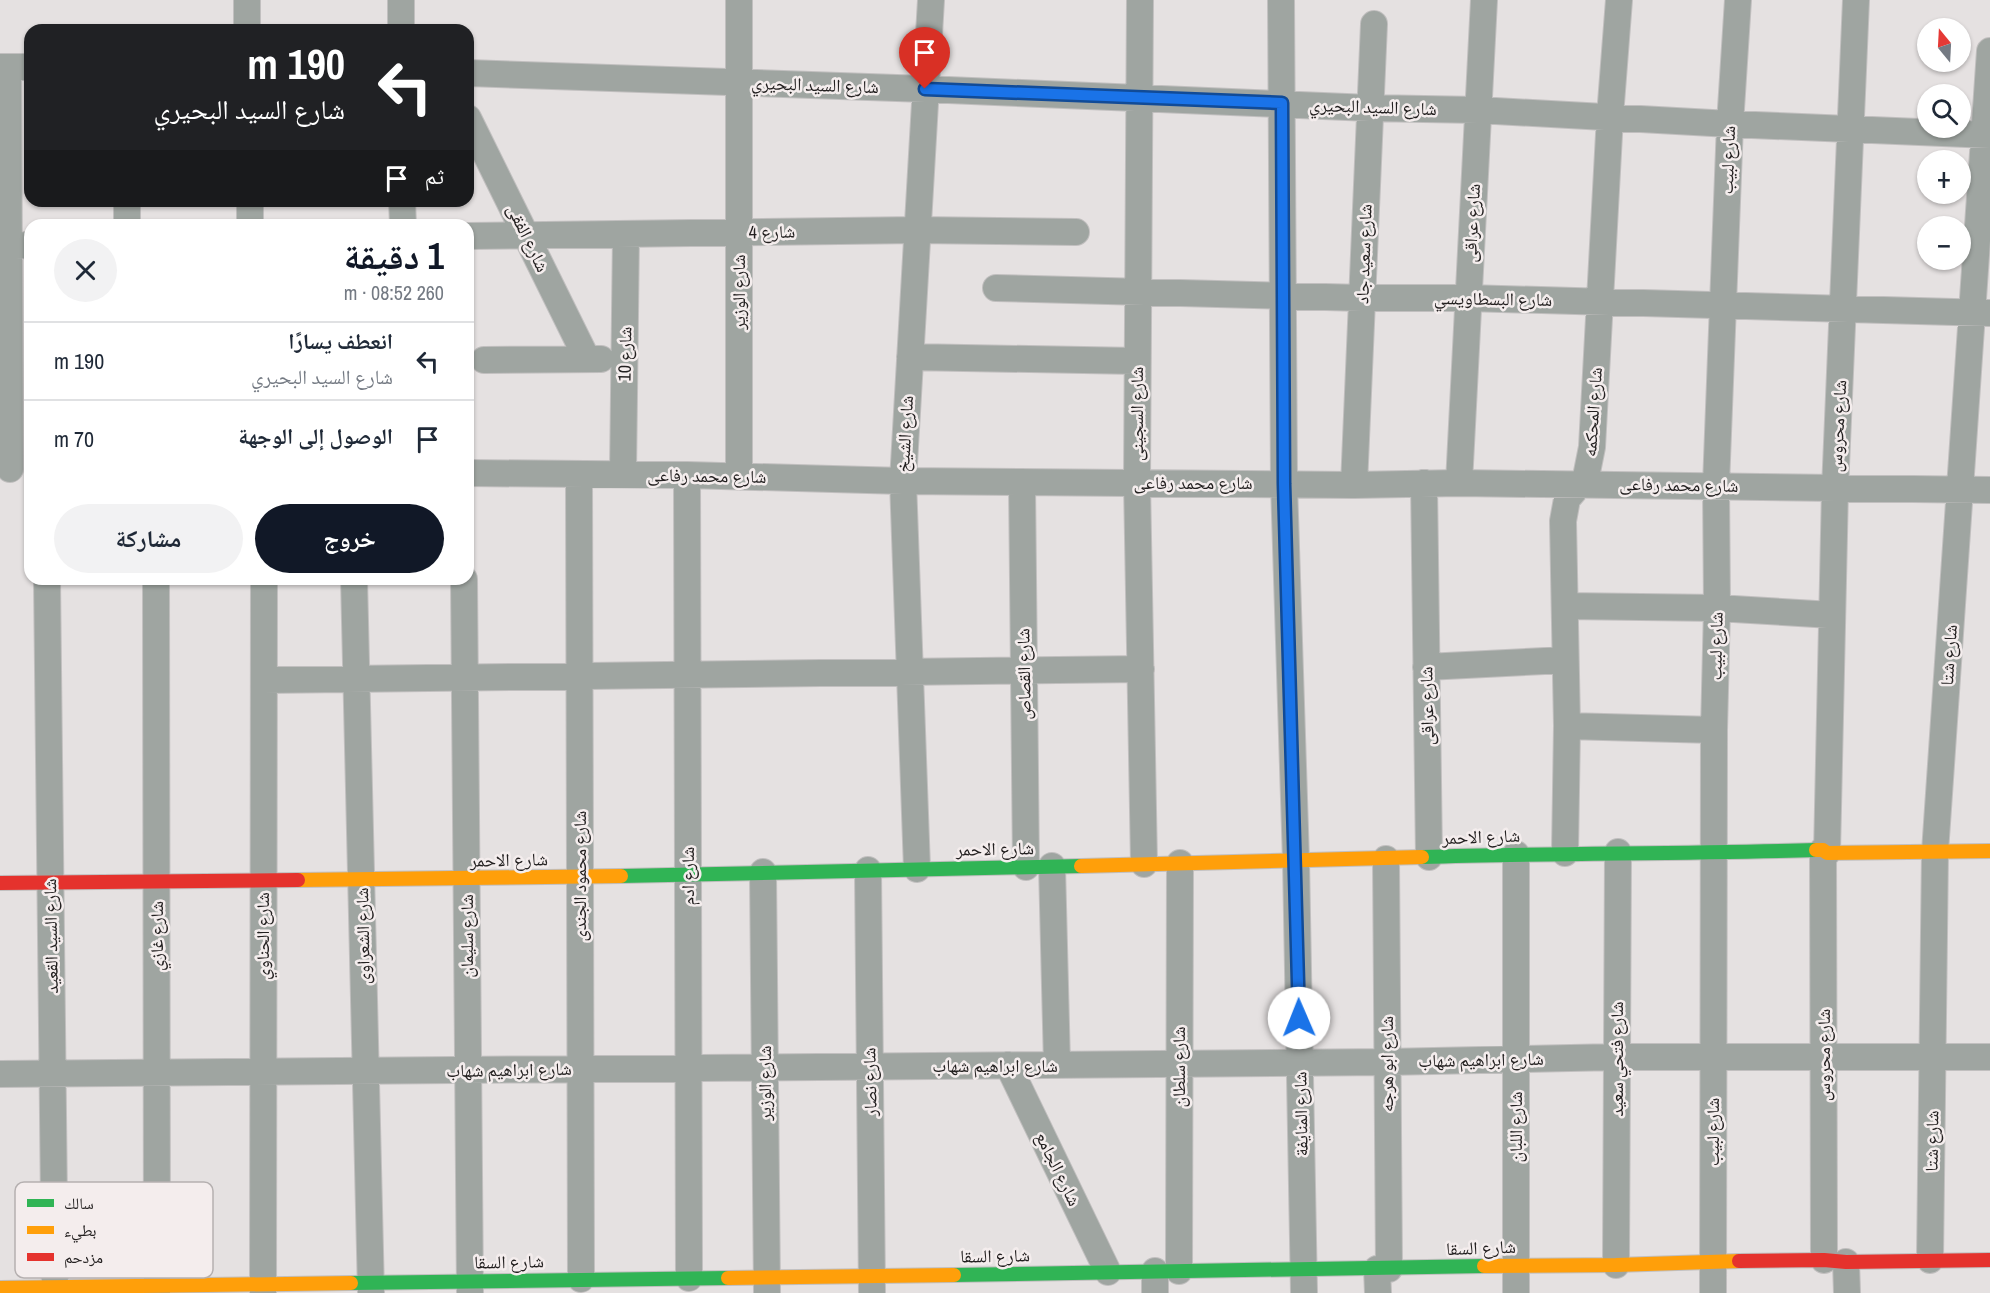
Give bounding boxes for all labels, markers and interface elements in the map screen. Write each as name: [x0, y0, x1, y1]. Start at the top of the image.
north arrow: [1917, 18, 1971, 72]
map controls: [1917, 18, 1971, 270]
pin: [899, 27, 950, 89]
text: 190 m: [247, 36, 345, 92]
icon: arrive: [908, 36, 941, 69]
icon: left: [366, 48, 444, 126]
street label: شارع السيد البحيري: [751, 70, 879, 102]
button: search: [1917, 84, 1971, 138]
text: شارع السيد البحيري: [153, 91, 345, 127]
street label: شارع السيد البحيري: [1309, 92, 1437, 124]
street label: شارع لبيب: [1714, 125, 1741, 195]
button: +: [1917, 150, 1971, 204]
text: ثم: [425, 161, 444, 191]
icon: arrive: [380, 162, 413, 195]
street label: شارع عراقى: [1457, 183, 1486, 263]
street label: شارع الفقى: [501, 200, 556, 276]
street label: شارع سعيد جاد: [1349, 203, 1378, 304]
button: −: [1917, 216, 1971, 270]
street label: شارع 4: [749, 219, 795, 244]
text: 1 دقيقة: [344, 232, 444, 280]
button: close: [54, 239, 117, 302]
street label: شارع الوزير: [726, 254, 751, 331]
text: 260 m · 08:52: [344, 279, 444, 306]
street label: شارع البسطاويسي: [1434, 285, 1552, 315]
text: انعطف يسارًا: [288, 326, 393, 356]
street label: شارع 10: [612, 326, 637, 382]
icon: left: [411, 345, 444, 378]
text: 190 m: [54, 346, 104, 376]
text: شارع السيد البحيري: [251, 363, 393, 390]
street label: شارع المحكمه: [1577, 366, 1608, 458]
street label: شارع السجينى: [1124, 367, 1149, 461]
street label: شارع محروس: [1823, 379, 1852, 473]
street label: شارع الشيخ: [890, 395, 919, 473]
text: الوصول إلى الوجهة: [238, 421, 393, 451]
icon: arrive: [411, 423, 444, 456]
text: 70 m: [54, 424, 94, 454]
street label: شارع محمد رفاعى: [647, 462, 767, 489]
street label: شارع محمد رفاعى: [1133, 470, 1253, 495]
street label: شارع محمد رفاعى: [1619, 471, 1739, 498]
button: مشاركة: [54, 504, 243, 573]
button: خروج: [255, 504, 444, 573]
street label: شارع لبيب: [1702, 611, 1729, 681]
street label: شارع شتا: [1934, 624, 1963, 686]
street label: شارع القصاص: [1010, 628, 1037, 720]
street label: شارع عراقى: [1413, 666, 1440, 746]
street label: شارع محمود الجندى: [567, 811, 592, 941]
street label: شارع الاحمر: [1441, 823, 1520, 850]
street label: شارع الاحمر: [955, 835, 1034, 862]
street label: شارع الاحمر: [469, 846, 548, 873]
street label: شارع ادم: [675, 847, 700, 905]
street label: شارع السيد القعيد: [37, 878, 64, 994]
street label: شارع الشعراوى: [349, 887, 376, 985]
street label: شارع الحناوي: [250, 892, 278, 980]
street label: شارع سليمان: [454, 894, 479, 978]
street label: شارع غازي: [144, 901, 172, 971]
position arrow: [1267, 986, 1331, 1050]
street label: شارع فتحي سعيد: [1604, 1001, 1632, 1117]
street label: شارع محروس: [1811, 1009, 1836, 1101]
street label: شارع ابو هرجه: [1374, 1016, 1399, 1112]
street label: شارع سلطان: [1166, 1027, 1191, 1108]
street label: شارع الوزير: [752, 1045, 777, 1122]
street label: شارع ابراهيم شهاب: [1418, 1046, 1544, 1073]
street label: شارع نصار: [856, 1047, 883, 1118]
street label: شارع ابراهيم شهاب: [932, 1053, 1058, 1078]
street label: شارع ابراهيم شهاب: [446, 1056, 572, 1083]
street label: شارع المنايفة: [1287, 1071, 1314, 1157]
street label: شارع اللبان: [1503, 1091, 1528, 1163]
street label: شارع لبيب: [1700, 1098, 1725, 1166]
street label: شارع شتا: [1918, 1110, 1945, 1172]
street label: شارع الجامع: [1030, 1127, 1087, 1210]
legend: [15, 1182, 213, 1278]
text: سالك: [64, 1192, 94, 1214]
text: بطيء: [64, 1219, 96, 1243]
street label: شارع السقا: [1446, 1234, 1516, 1261]
street label: شارع السقا: [960, 1242, 1030, 1269]
text: مزدحم: [64, 1246, 103, 1268]
street label: شارع السقا: [474, 1248, 544, 1275]

